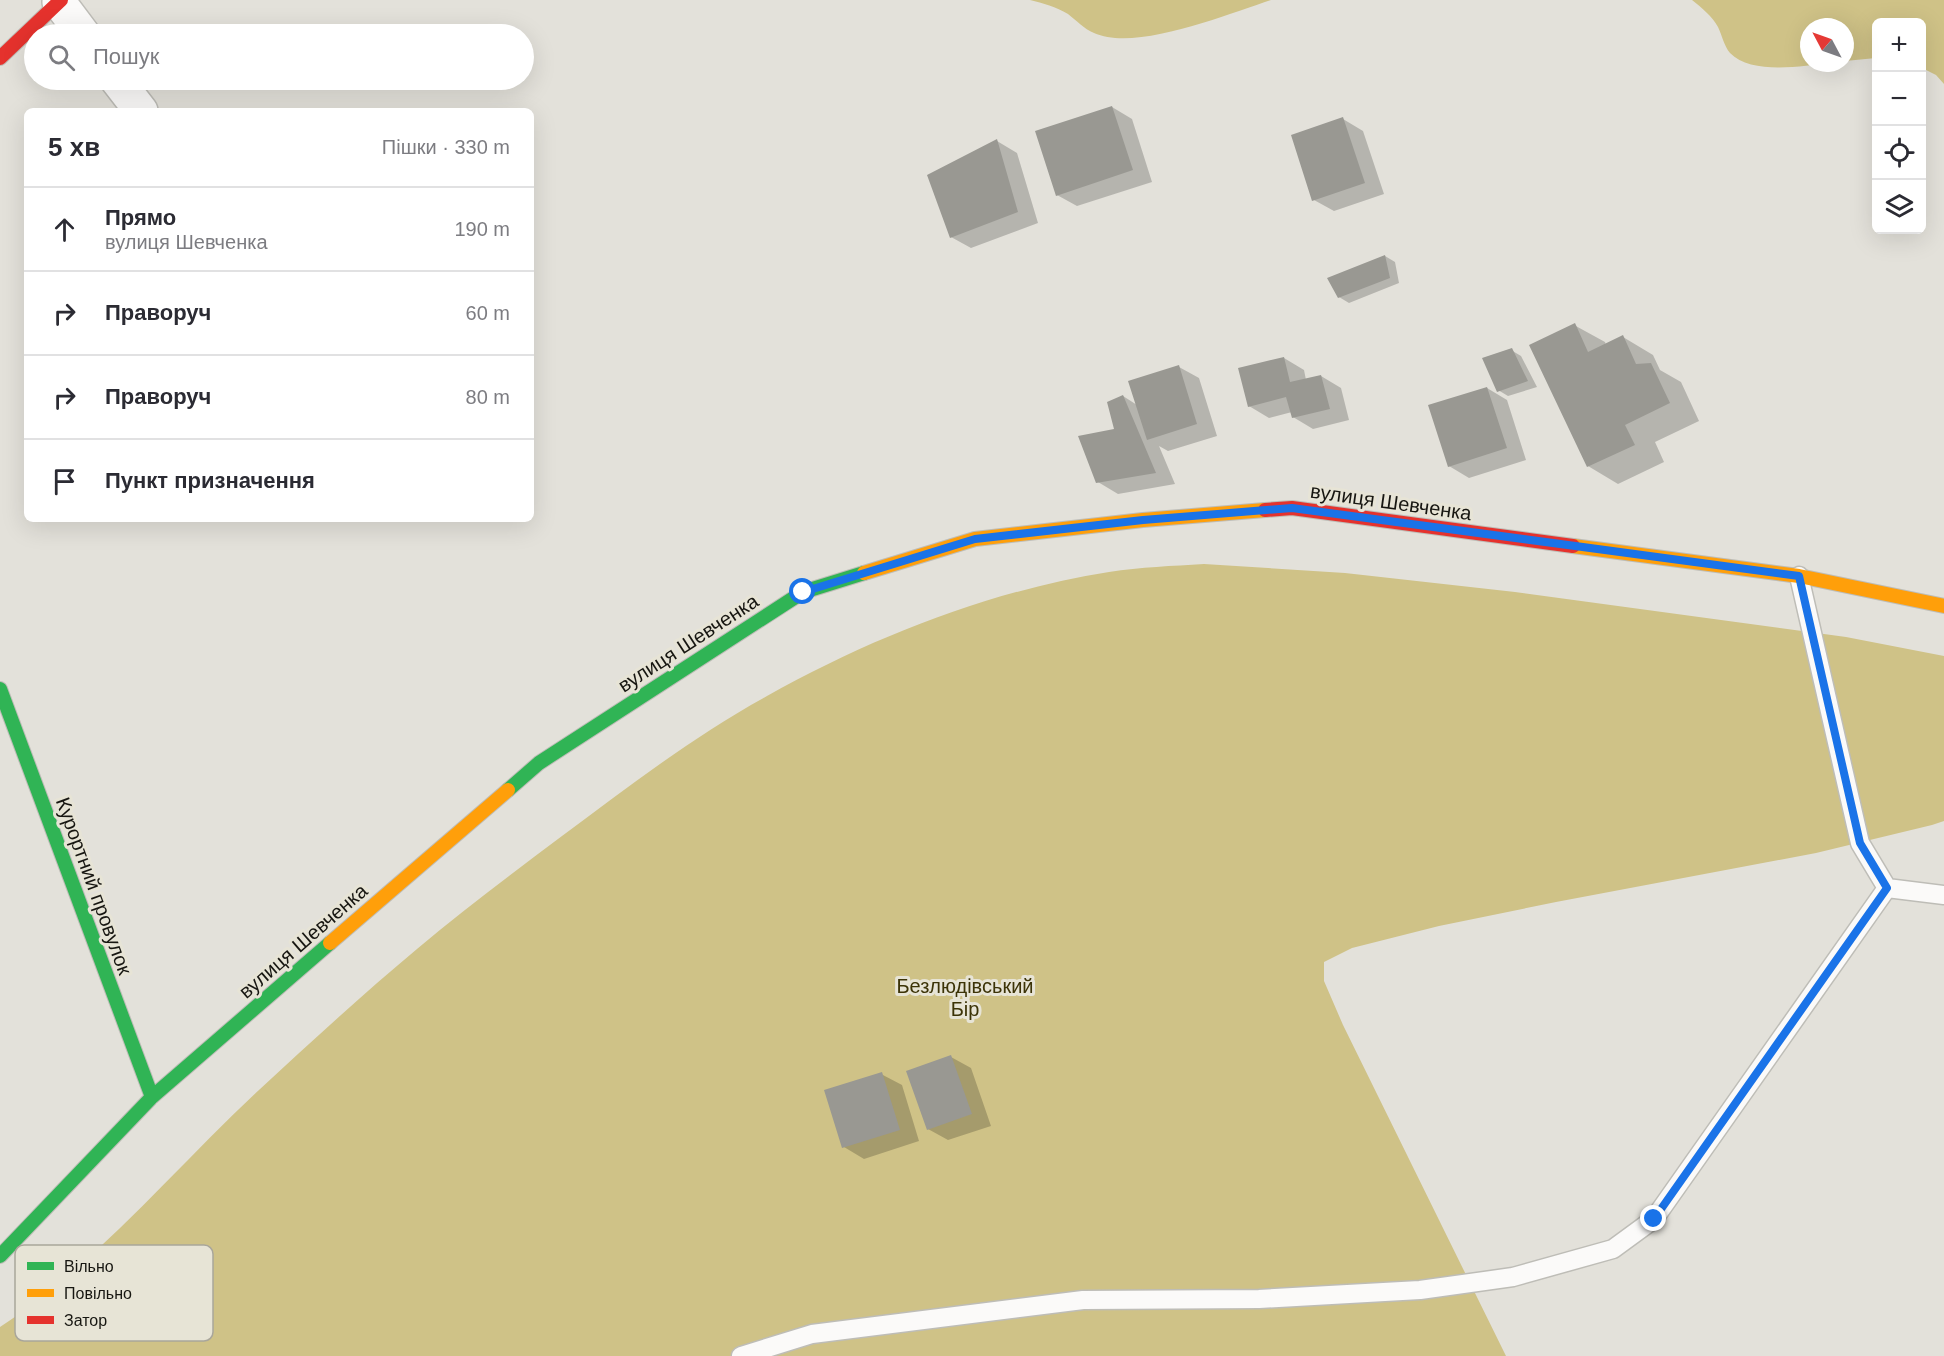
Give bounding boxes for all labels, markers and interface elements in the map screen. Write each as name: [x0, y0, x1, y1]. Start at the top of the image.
north arrow: [1800, 18, 1854, 72]
map controls: [1872, 18, 1926, 234]
button: +: [1872, 18, 1926, 72]
search box: [24, 24, 534, 90]
icon: search: [45, 41, 78, 74]
text: Пошук: [93, 44, 159, 69]
button: −: [1872, 72, 1926, 126]
button: locate: [1872, 126, 1926, 180]
text: 5 хв: [48, 132, 100, 162]
text: Пішки · 330 m: [382, 136, 510, 158]
button: layers: [1872, 180, 1926, 234]
text: Прямо: [105, 205, 176, 230]
icon: ahead: [48, 213, 81, 246]
text: 190 m: [454, 218, 510, 240]
text: вулиця Шевченка: [105, 231, 268, 253]
icon: right: [48, 297, 81, 330]
text: Праворуч: [105, 300, 211, 325]
text: 60 m: [466, 302, 510, 324]
icon: right: [48, 381, 81, 414]
text: Праворуч: [105, 384, 211, 409]
text: 80 m: [466, 386, 510, 408]
icon: arrive: [48, 465, 81, 498]
text: Пункт призначення: [105, 468, 315, 493]
street label: вулиця Шевченка: [1309, 480, 1474, 524]
route start: [789, 578, 815, 604]
street label: вулиця Шевченка: [614, 589, 763, 696]
street label: Курортний провулок: [52, 794, 136, 978]
street label: вулиця Шевченка: [234, 879, 372, 1003]
park label: Безлюдівський Бір: [896, 975, 1034, 1020]
route end: [1640, 1205, 1666, 1231]
legend: [15, 1245, 213, 1341]
text: Вільно: [64, 1258, 114, 1275]
text: Повільно: [64, 1285, 132, 1302]
text: Затор: [64, 1312, 107, 1329]

